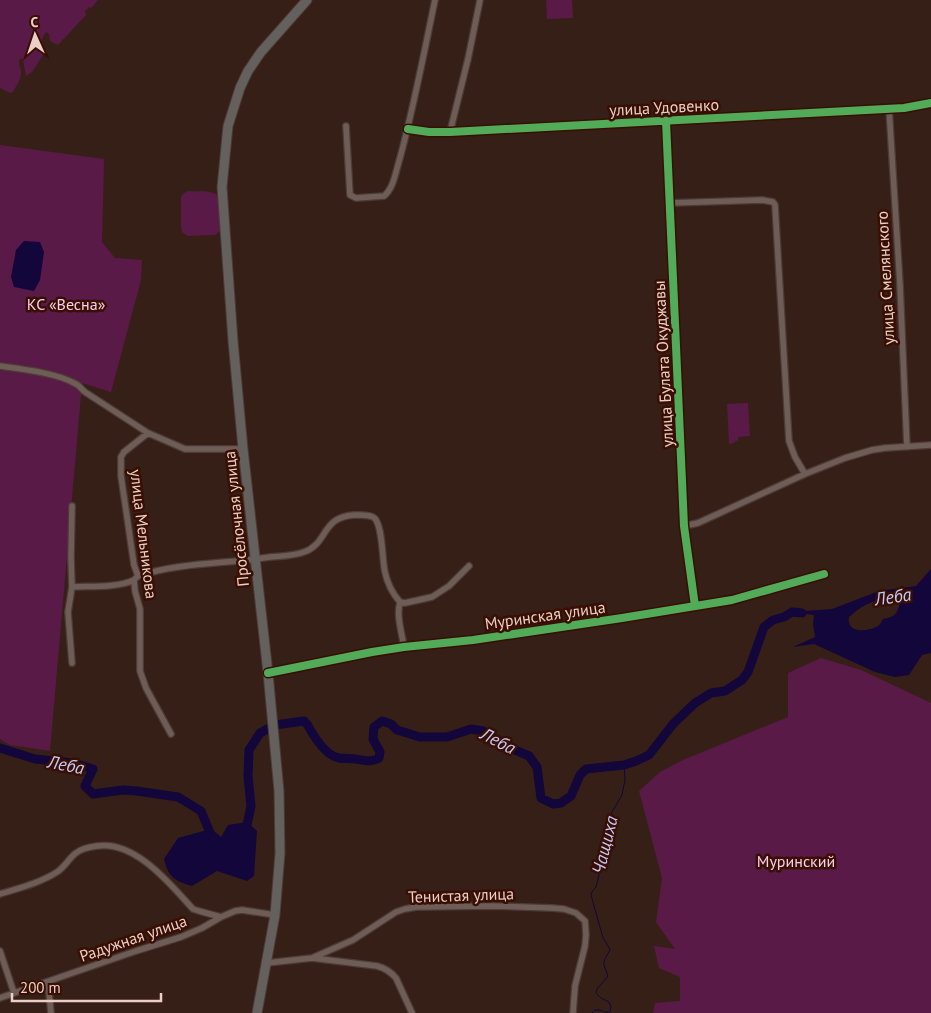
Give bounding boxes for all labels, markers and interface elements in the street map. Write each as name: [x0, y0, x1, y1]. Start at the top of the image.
north arrow: [10, 10, 60, 60]
text: С: [30, 13, 39, 31]
street label: улица Удовенко: [609, 94, 719, 120]
street label: улица Смелянского: [872, 211, 898, 345]
street label: улица Булата Окуджавы: [649, 280, 677, 448]
park label: КС «Весна»: [27, 294, 106, 314]
street label: Просёлочная улица: [219, 450, 253, 588]
street label: улица Мельникова: [126, 468, 162, 600]
water label: Леба: [872, 583, 913, 611]
street label: Муринская улица: [483, 597, 607, 633]
water label: Леба: [476, 722, 520, 759]
water label: Леба: [45, 750, 87, 779]
water label: Чащиха: [586, 813, 623, 876]
park label: Муринский: [757, 851, 835, 871]
street label: Тенистая улица: [408, 883, 514, 907]
street label: Радужная улица: [77, 910, 189, 966]
scale bar: [12, 970, 161, 1002]
text: 200 m: [20, 978, 61, 997]

